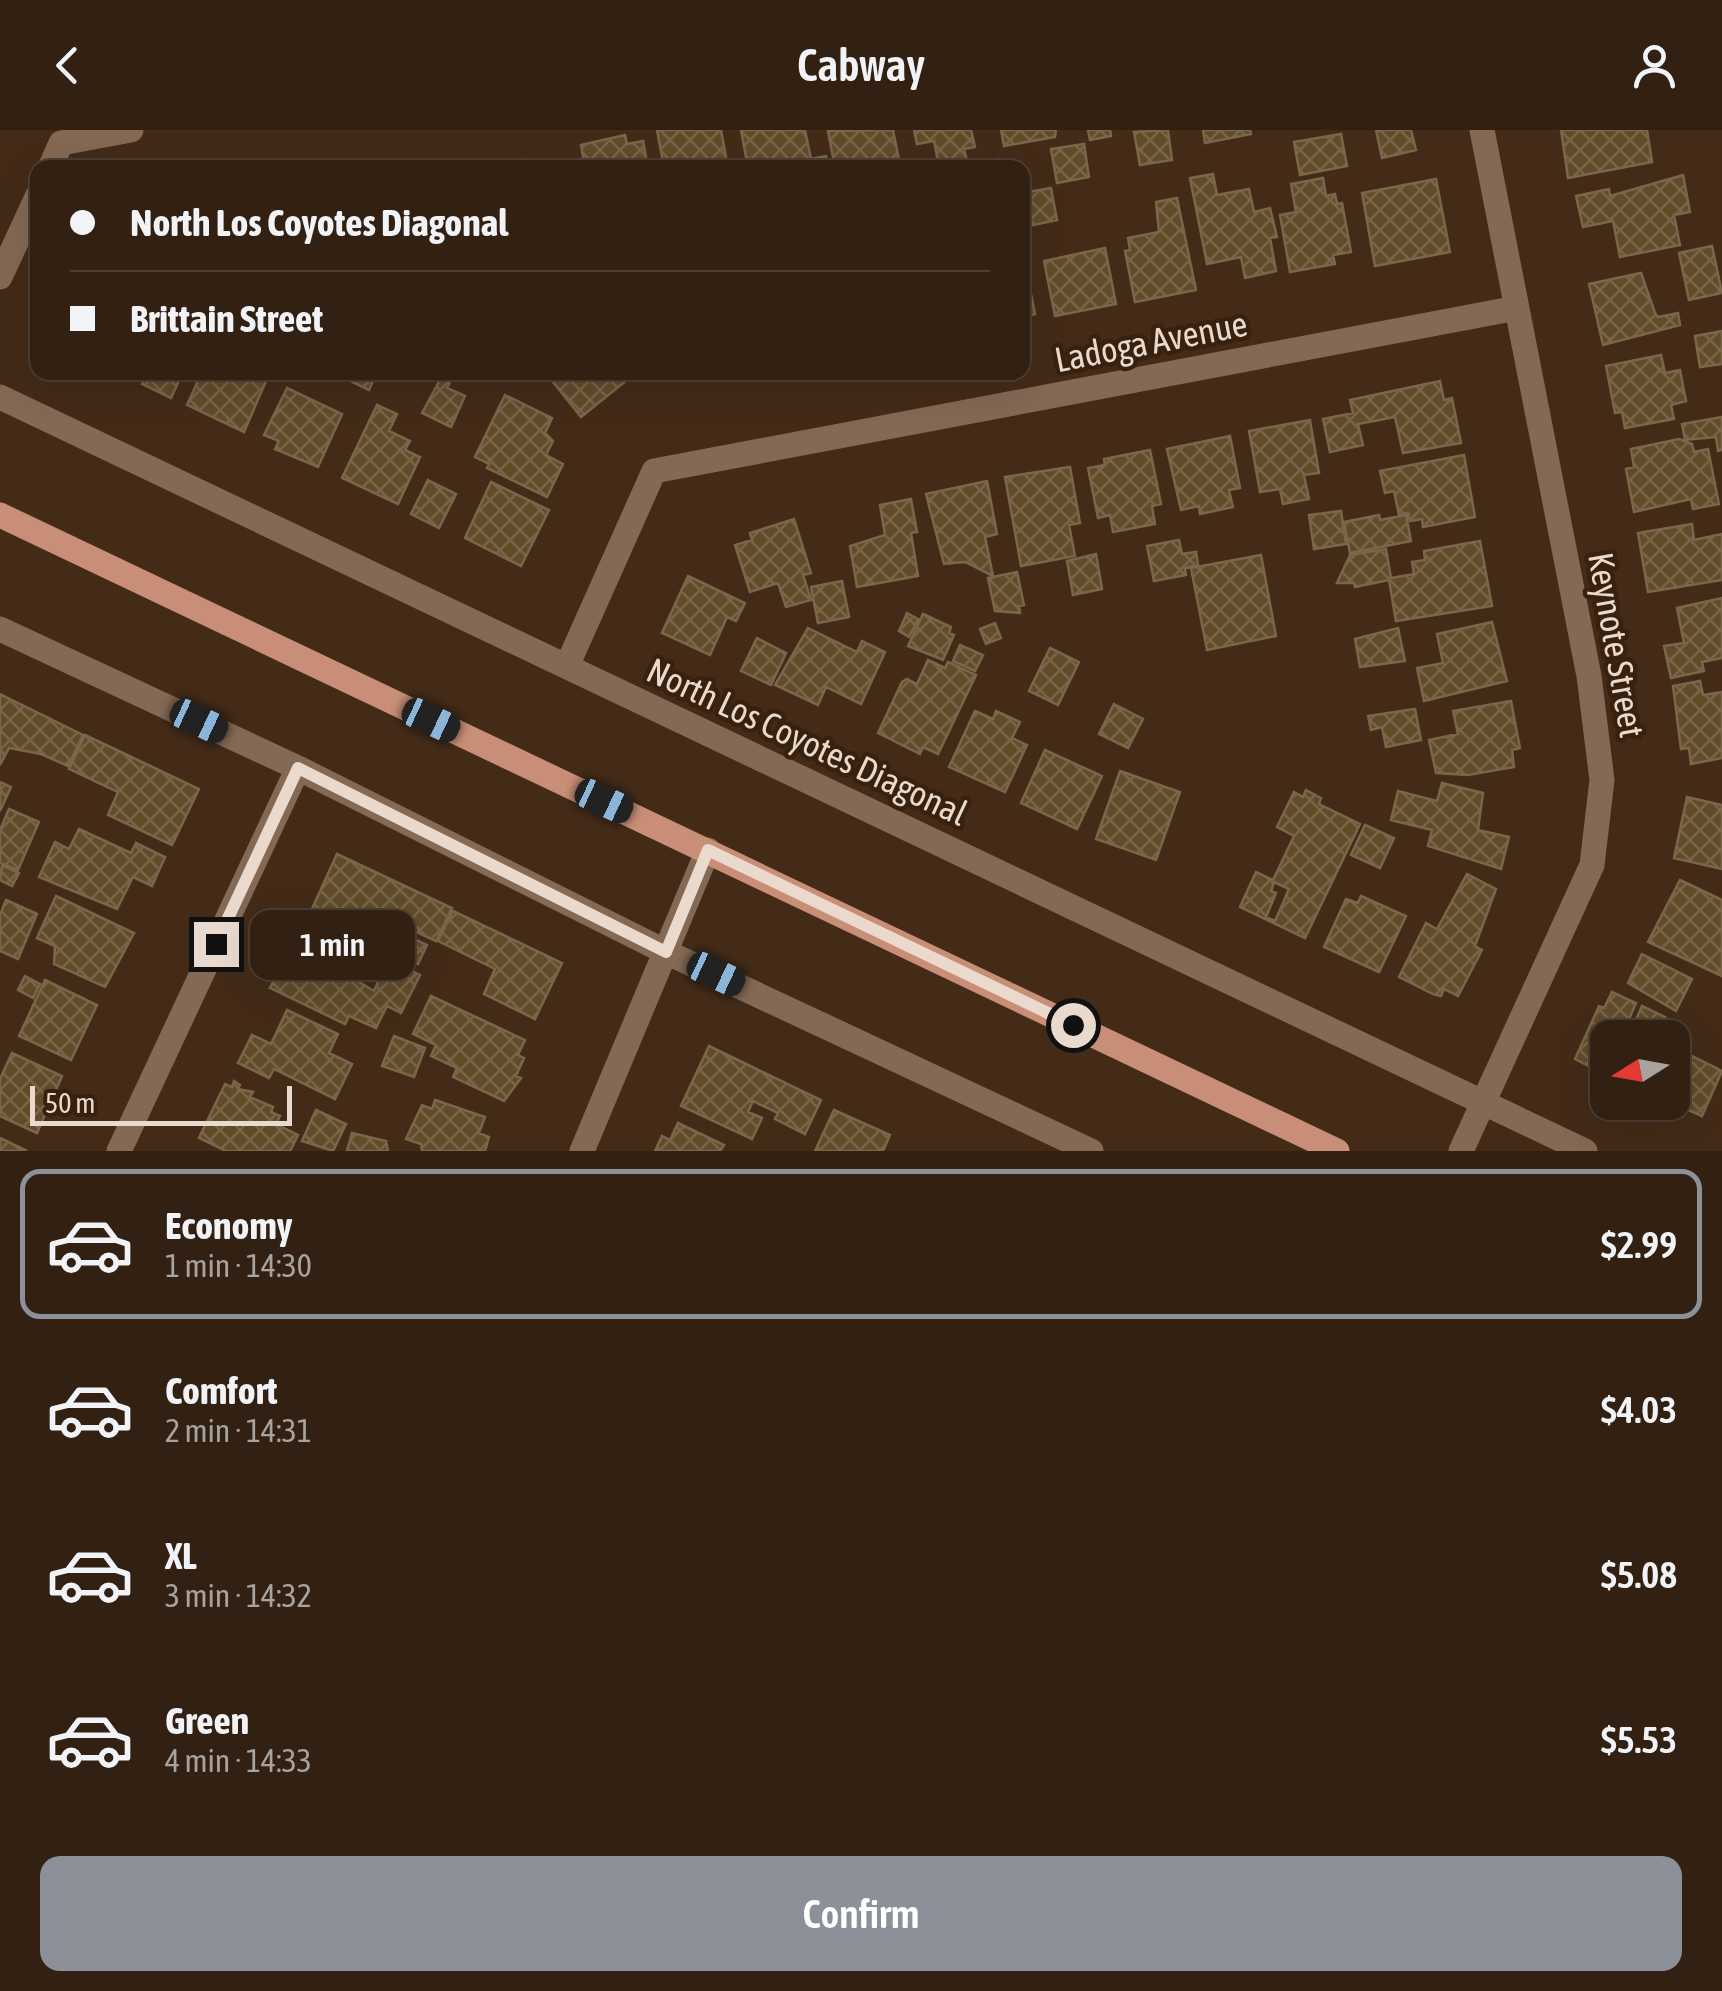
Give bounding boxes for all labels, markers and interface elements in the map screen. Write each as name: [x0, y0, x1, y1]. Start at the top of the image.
icon: back: [40, 38, 95, 93]
icon: person: [1627, 38, 1682, 93]
text: Cabway: [797, 39, 925, 91]
text: North Los Coyotes Diagonal: [130, 201, 508, 244]
text: Brittain Street: [130, 297, 323, 340]
street label: Ladoga Avenue: [1051, 303, 1250, 379]
street label: Keynote Street: [1581, 549, 1653, 740]
street label: North Los Coyotes Diagonal: [641, 649, 974, 833]
car: [397, 694, 465, 746]
car: [165, 695, 233, 747]
car: [570, 775, 638, 827]
callout: 1 min: [251, 909, 416, 979]
route end: [194, 922, 239, 967]
text: 1 min: [300, 926, 365, 963]
car: [682, 948, 750, 1000]
route start: [1051, 1003, 1096, 1048]
north arrow: [1590, 1020, 1690, 1120]
map controls: [1590, 1020, 1690, 1120]
scale bar: [30, 1081, 292, 1126]
text: 50 m: [45, 1087, 95, 1119]
icon: car: [45, 1199, 135, 1289]
text: Economy: [165, 1204, 292, 1247]
text: $2.99: [1601, 1223, 1677, 1266]
text: 1 min · 14:30: [165, 1247, 312, 1284]
icon: car: [45, 1364, 135, 1454]
text: Comfort: [165, 1369, 277, 1412]
text: $4.03: [1601, 1388, 1677, 1431]
text: 2 min · 14:31: [165, 1412, 312, 1449]
icon: car: [45, 1529, 135, 1619]
text: XL: [165, 1534, 197, 1577]
text: $5.08: [1601, 1553, 1677, 1596]
text: 3 min · 14:32: [165, 1577, 312, 1614]
icon: car: [45, 1694, 135, 1784]
text: Green: [165, 1699, 249, 1742]
text: $5.53: [1601, 1718, 1677, 1761]
text: 4 min · 14:33: [165, 1742, 312, 1779]
button: Confirm: [40, 1856, 1682, 1971]

